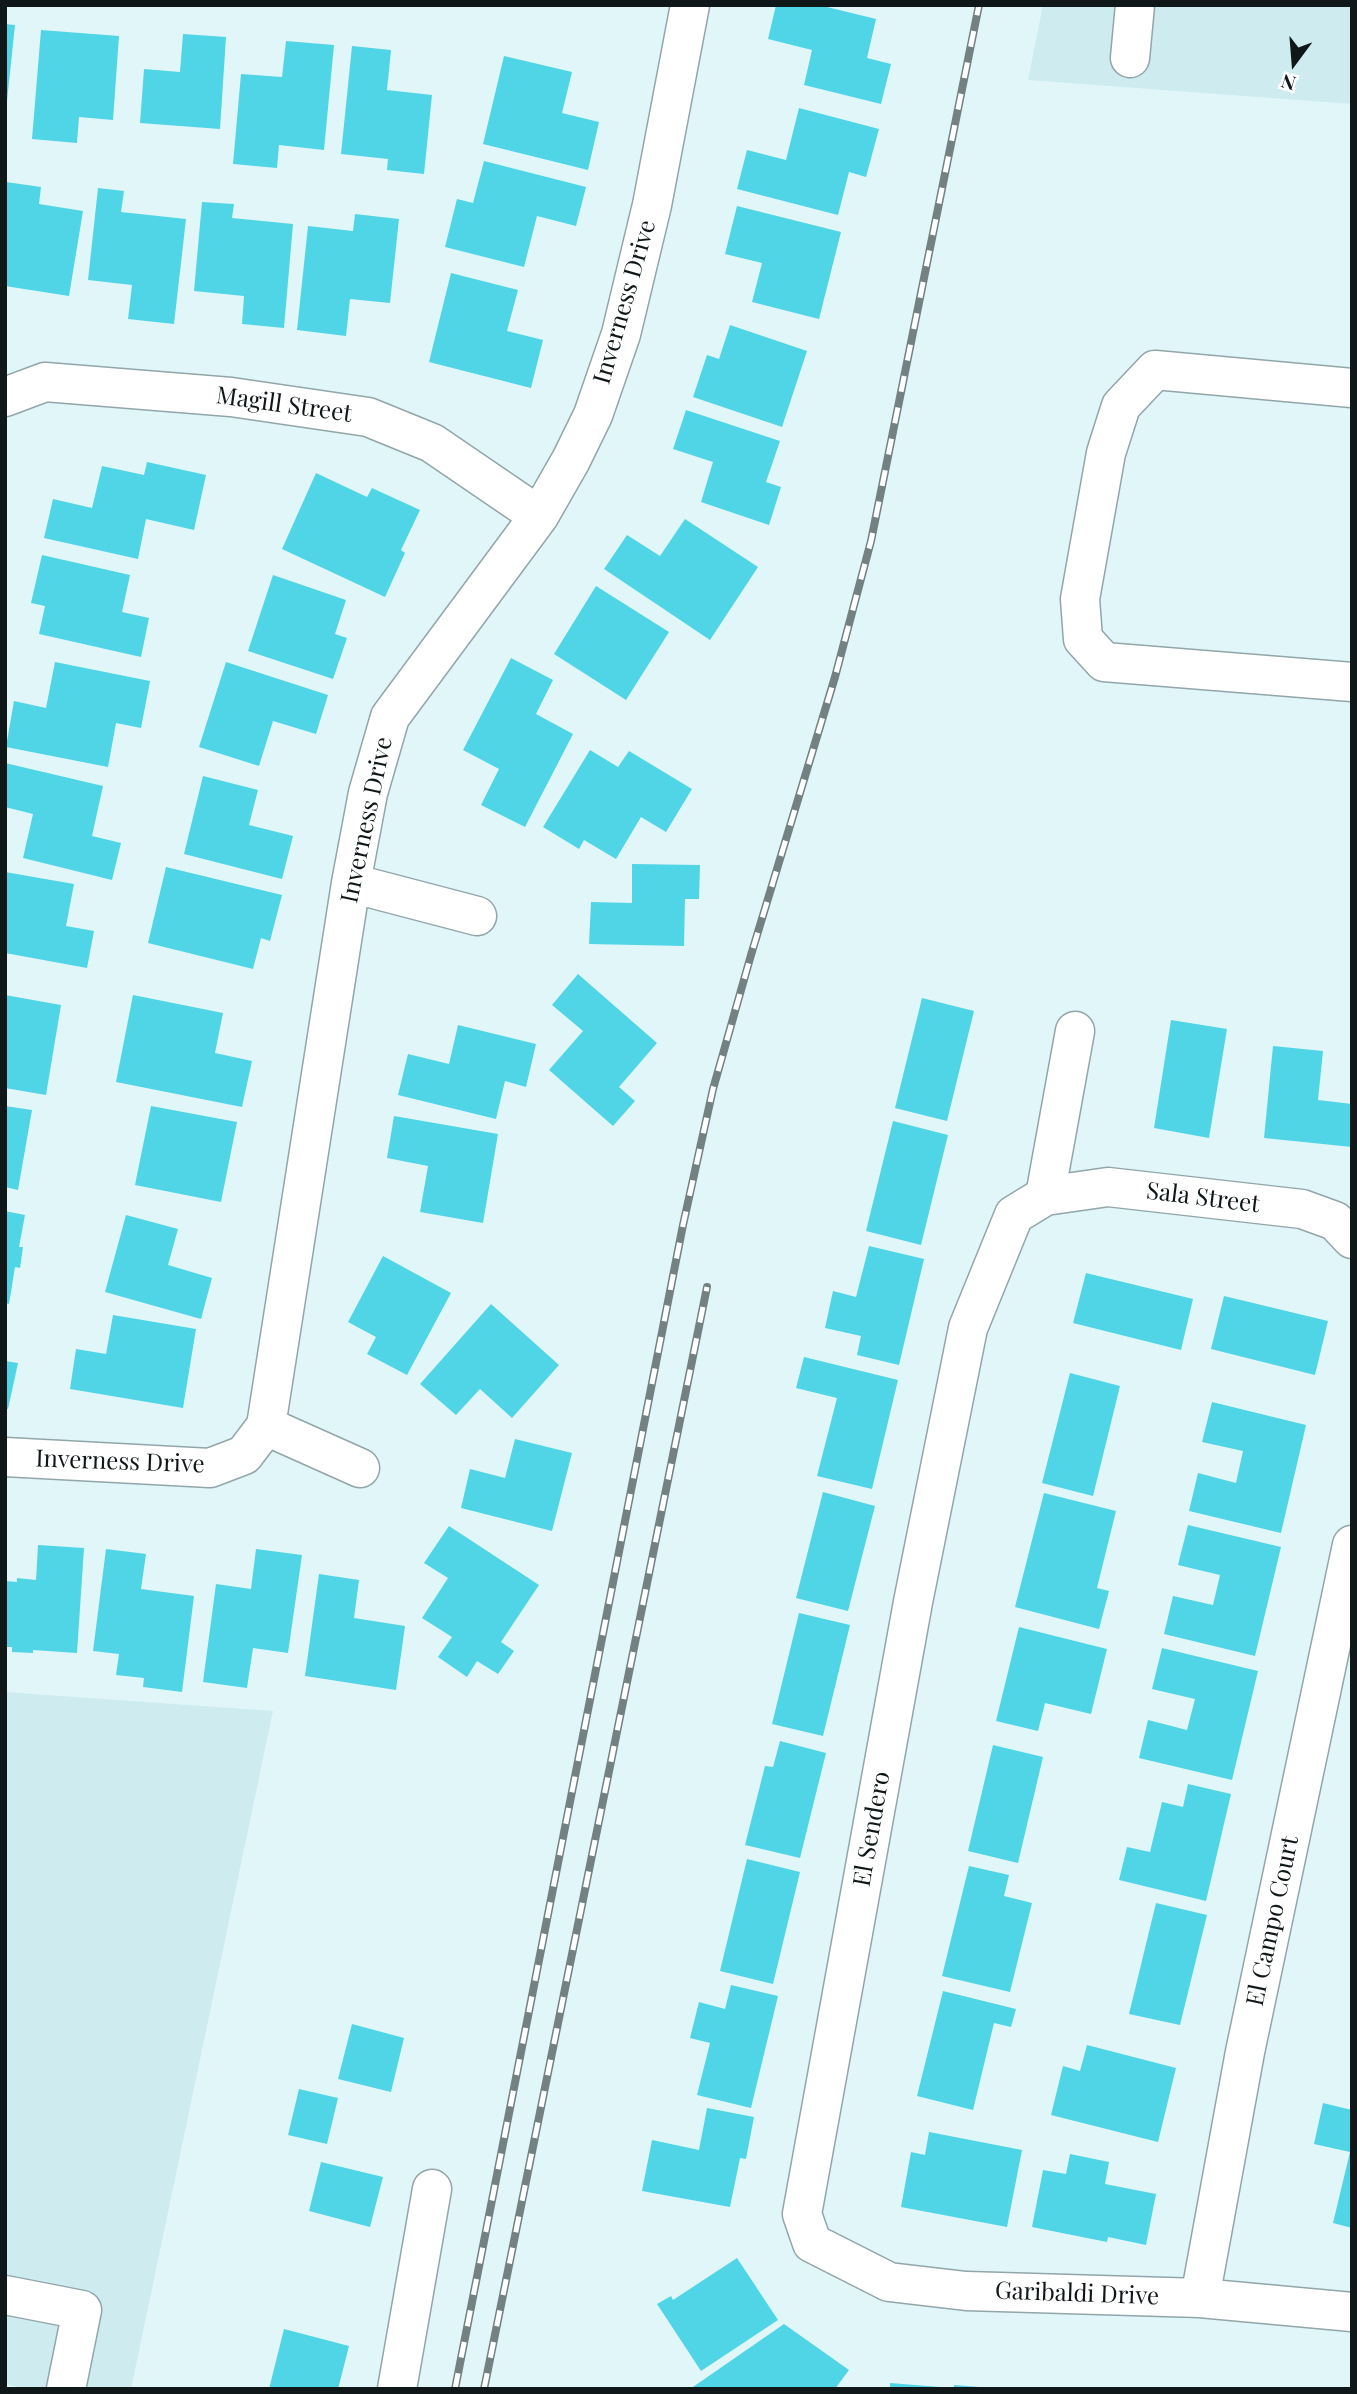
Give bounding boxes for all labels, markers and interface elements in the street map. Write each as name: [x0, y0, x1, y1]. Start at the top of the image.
north arrow: [1259, 28, 1329, 98]
text: N: [1278, 69, 1298, 98]
street label: Inverness Drive: [588, 217, 662, 387]
street label: Magill Street: [214, 381, 354, 429]
street label: Inverness Drive: [335, 734, 399, 906]
street label: Sala Street: [1145, 1177, 1261, 1219]
street label: Inverness Drive: [35, 1445, 205, 1479]
street label: El Sendero: [848, 1769, 896, 1889]
street label: El Campo Court: [1241, 1833, 1305, 2009]
street label: Garibaldi Drive: [994, 2277, 1160, 2311]

